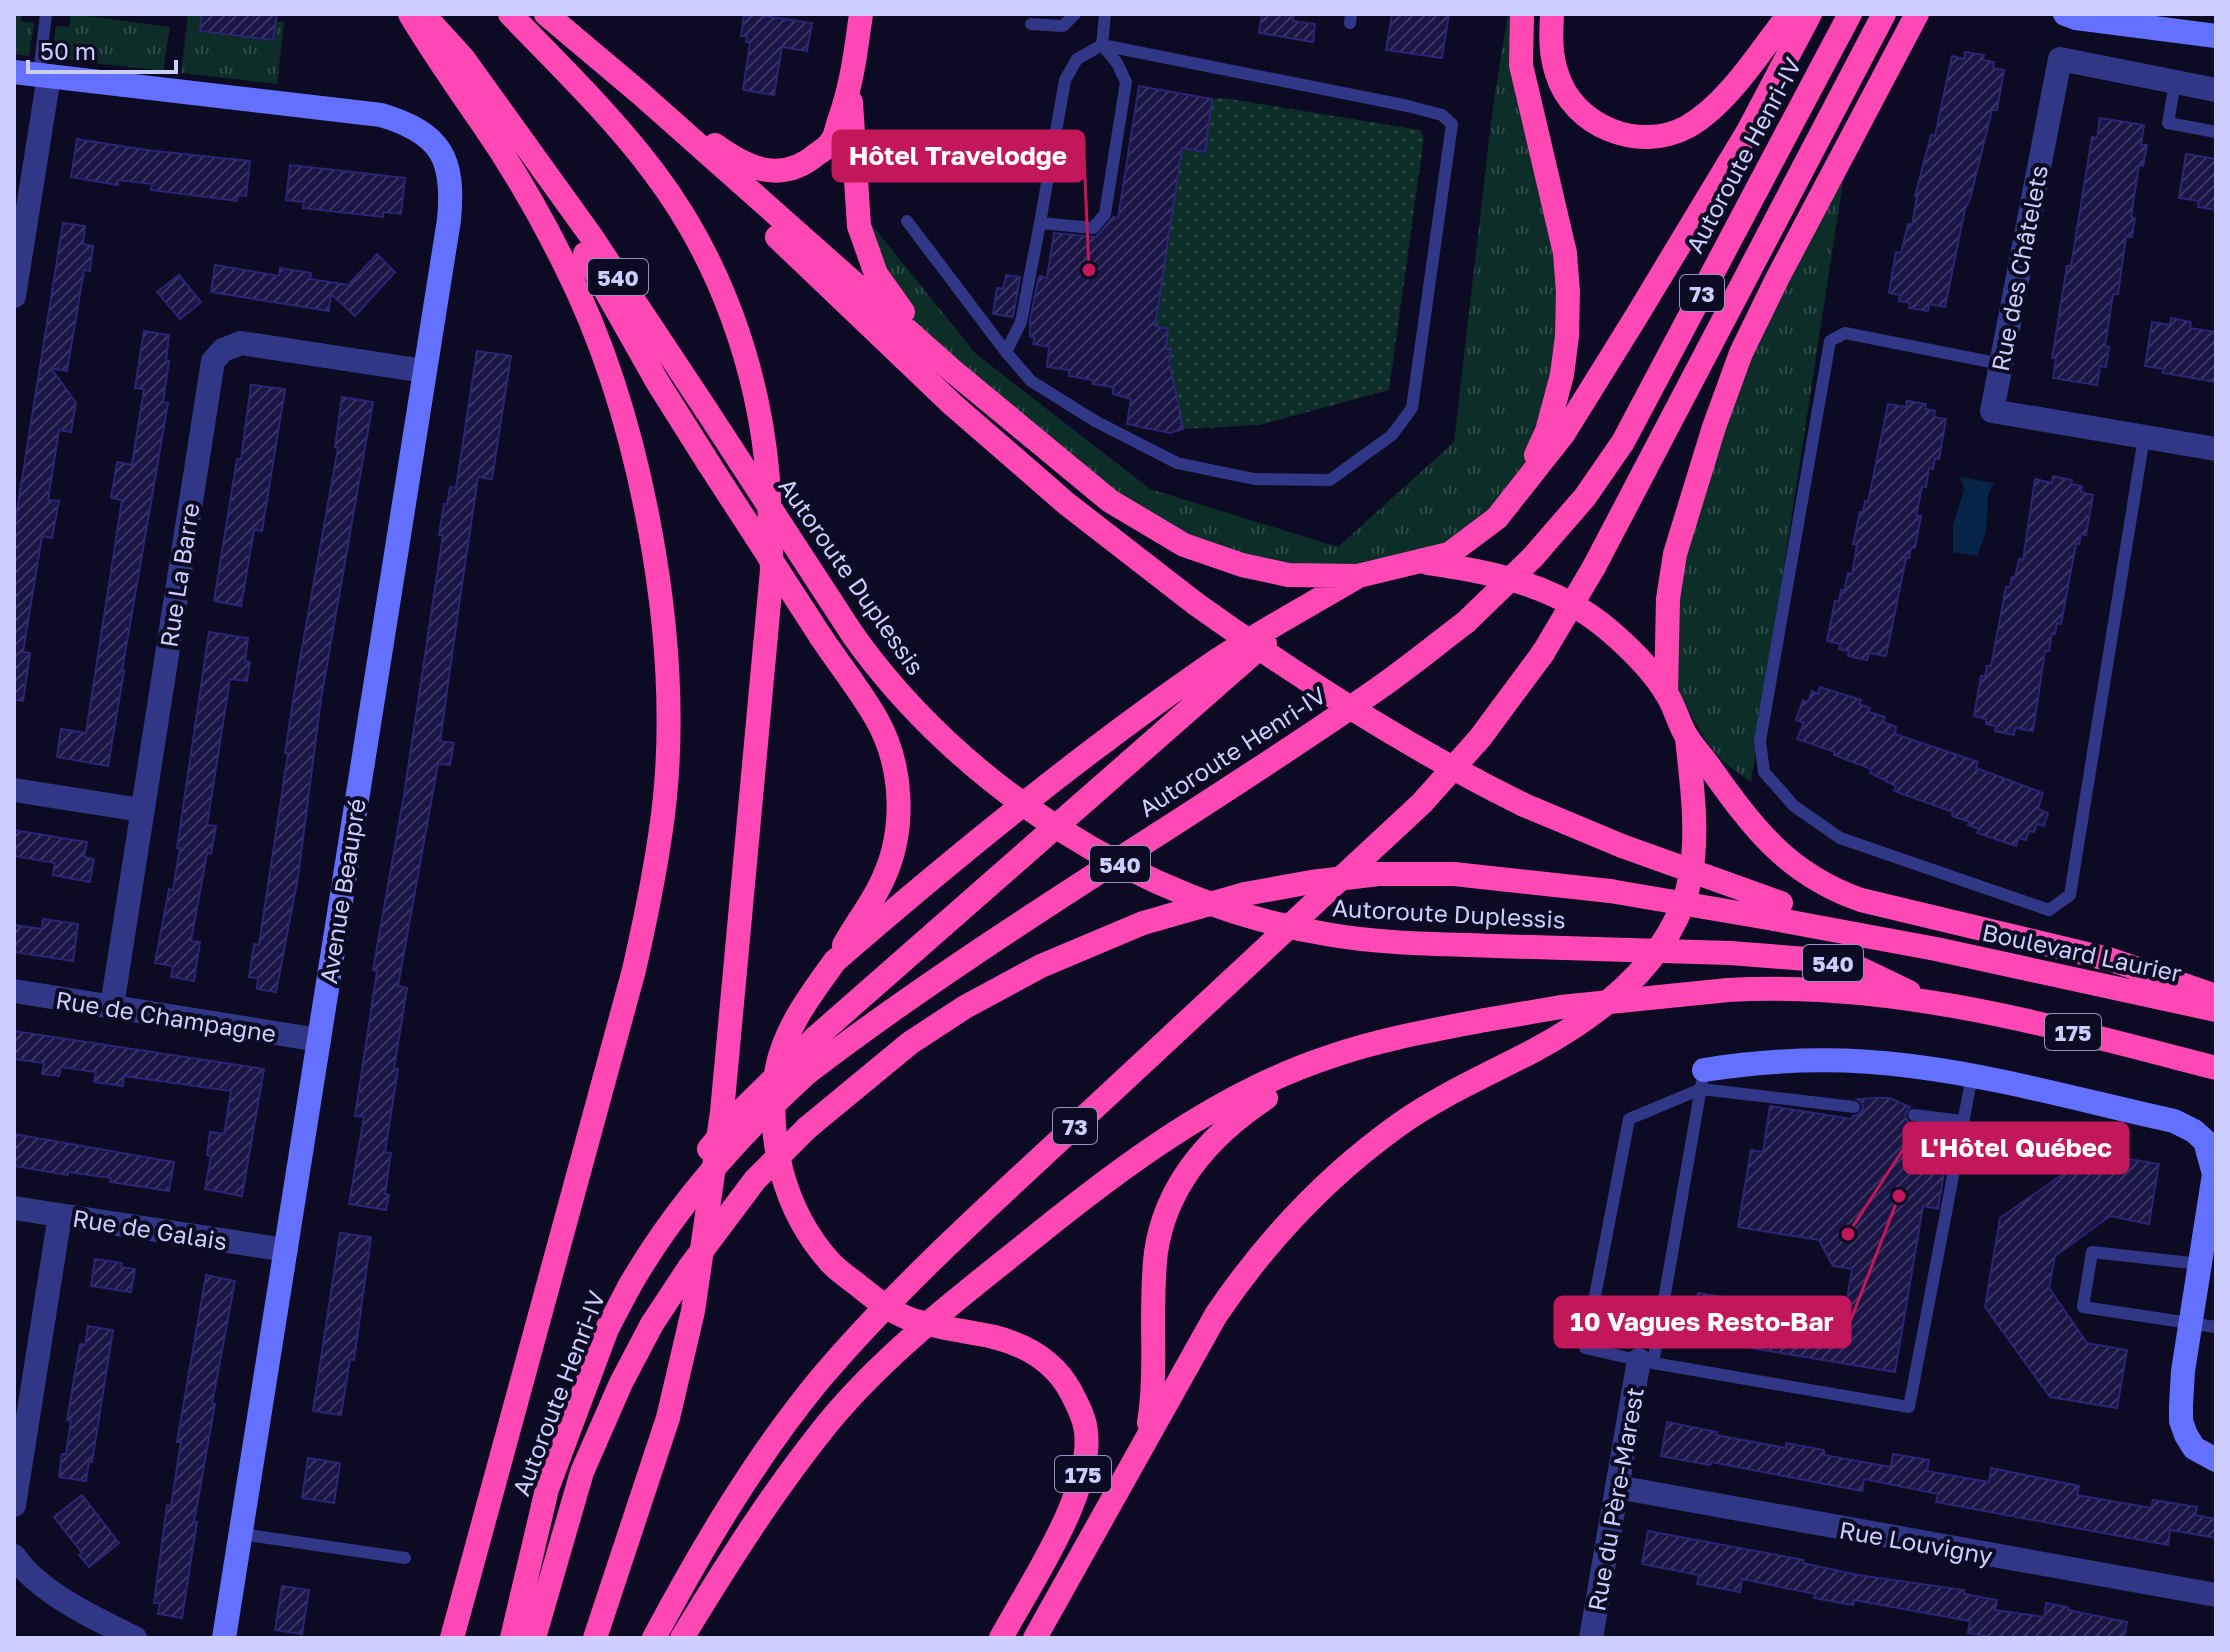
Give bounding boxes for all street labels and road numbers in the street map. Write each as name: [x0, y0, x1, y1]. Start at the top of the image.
street label: Autoroute Henri-IV: [1679, 52, 1807, 258]
street label: Rue des Châtelets: [1985, 163, 2053, 373]
road number: 540: [588, 259, 648, 295]
road number: 73: [1680, 275, 1724, 311]
street label: Autoroute Duplessis: [773, 472, 931, 680]
street label: Rue La Barre: [153, 501, 205, 649]
street label: Autoroute Henri-IV: [1133, 680, 1331, 822]
street label: Avenue Beaupré: [313, 797, 371, 985]
road number: 540: [1090, 846, 1150, 882]
street label: Autoroute Duplessis: [1332, 892, 1566, 934]
street label: Boulevard Laurier: [1980, 917, 2184, 987]
road number: 540: [1803, 945, 1863, 981]
street label: Rue de Champagne: [54, 984, 278, 1048]
road number: 175: [2045, 1014, 2101, 1050]
road number: 73: [1053, 1108, 1097, 1144]
street label: Rue de Galais: [71, 1202, 229, 1256]
street label: Autoroute Henri-IV: [506, 1286, 610, 1500]
street label: Rue du Père-Marest: [1581, 1385, 1649, 1613]
road number: 175: [1055, 1456, 1111, 1492]
street label: Rue Louvigny: [1837, 1514, 1995, 1570]

